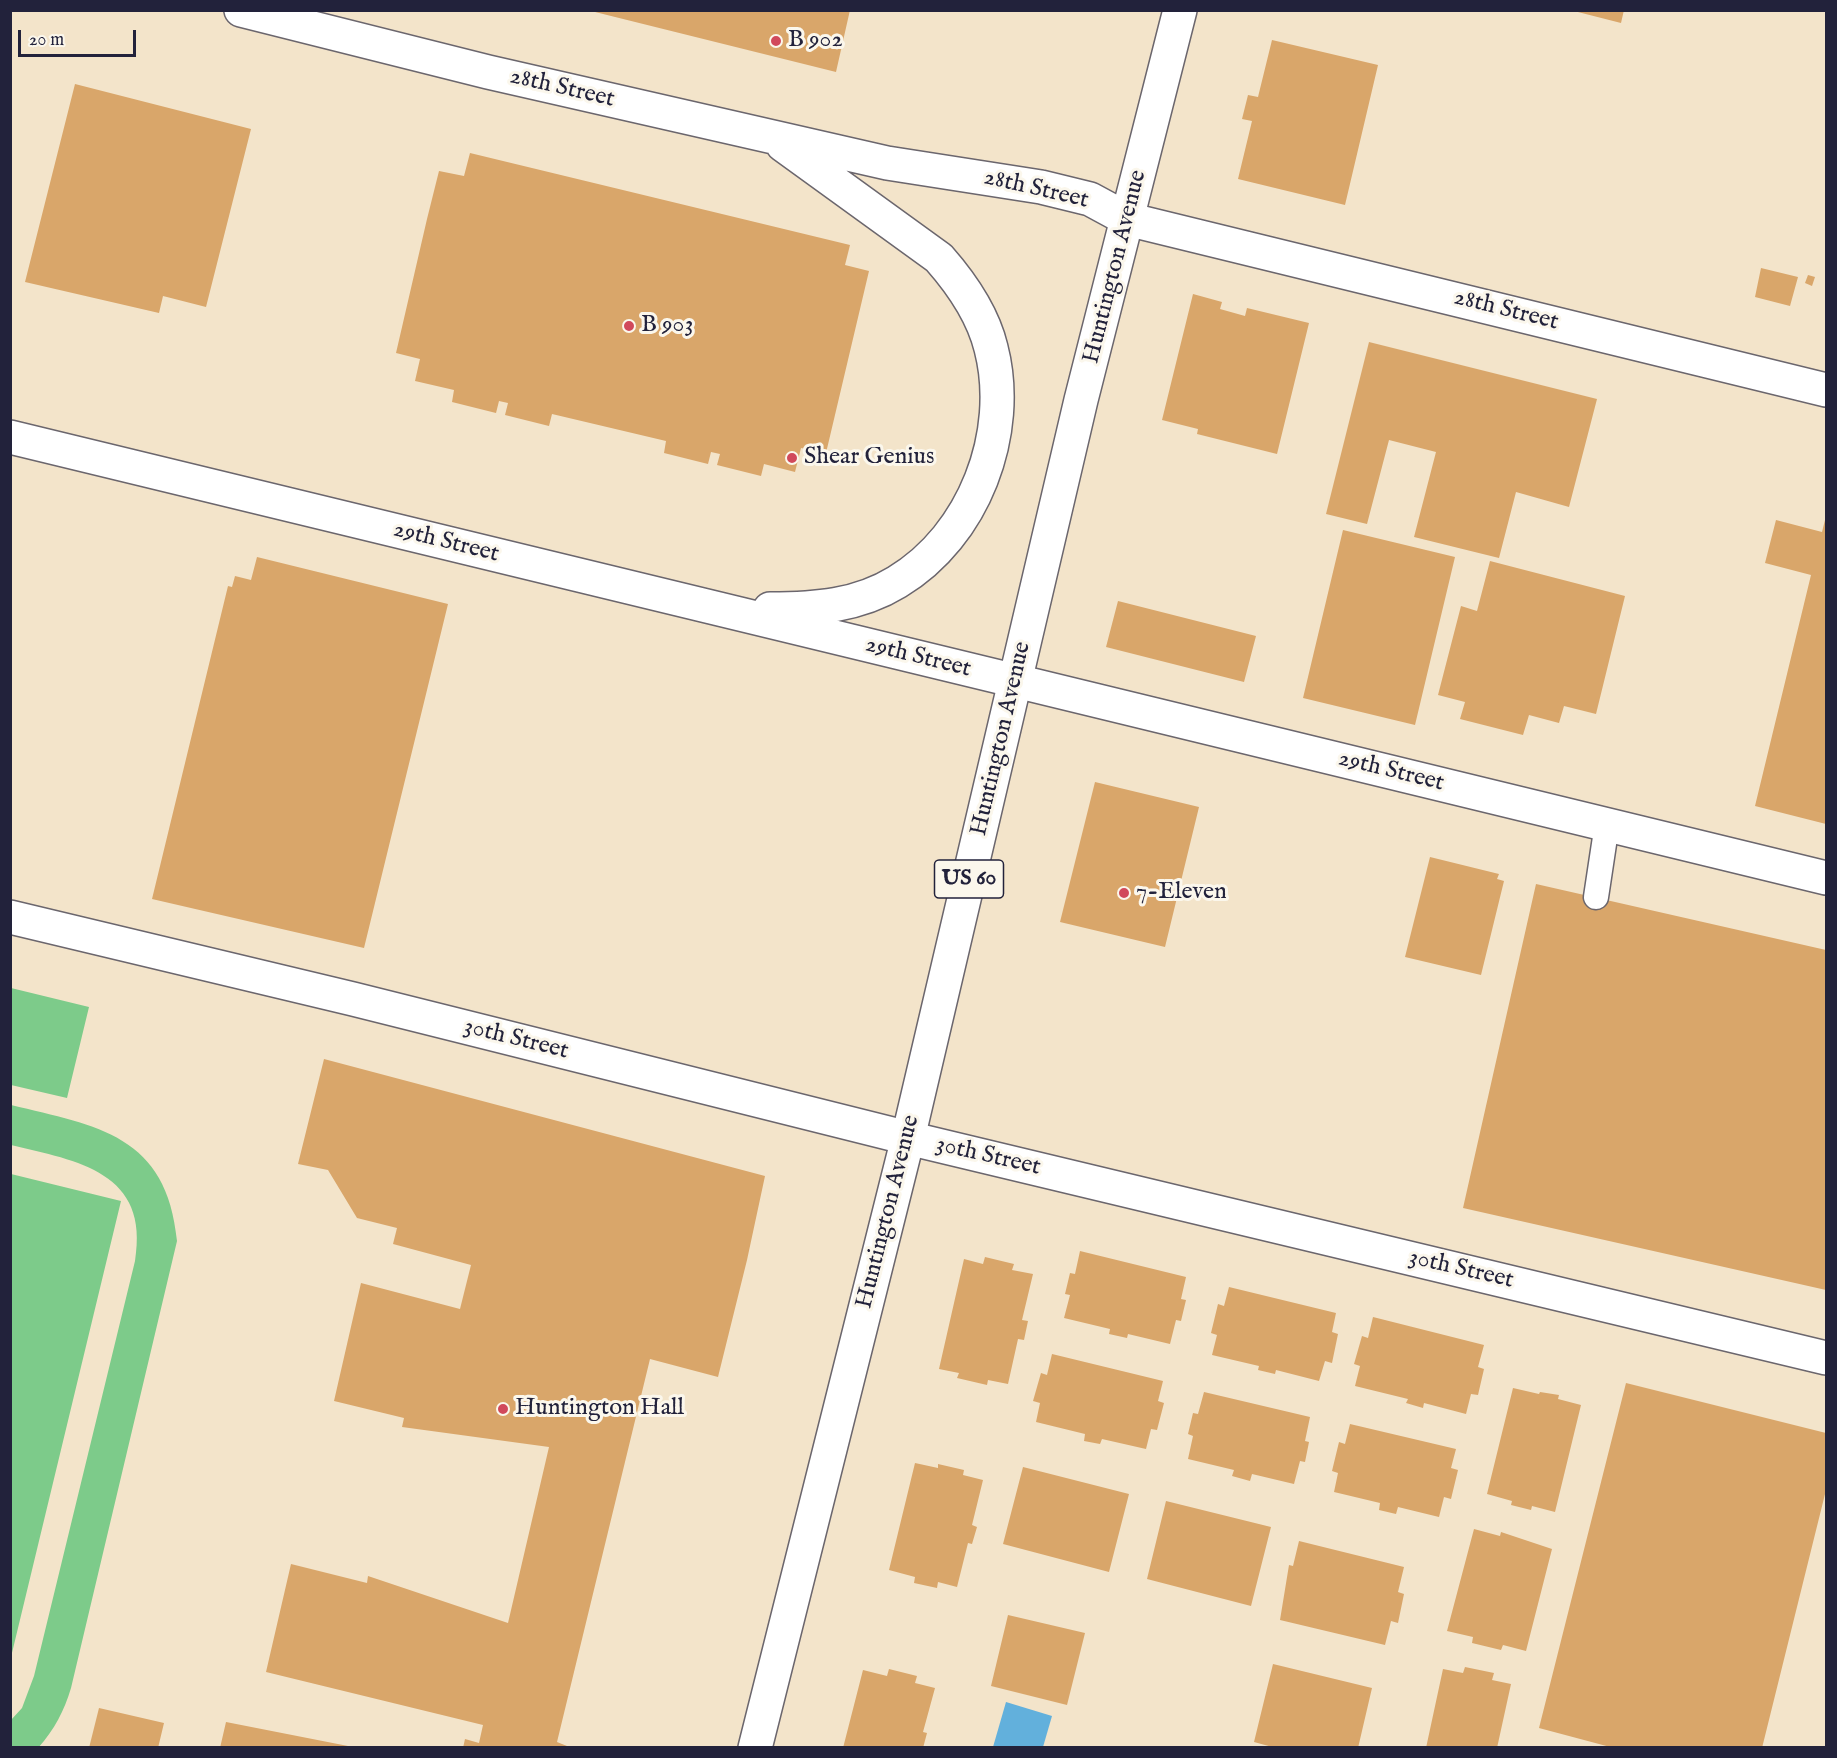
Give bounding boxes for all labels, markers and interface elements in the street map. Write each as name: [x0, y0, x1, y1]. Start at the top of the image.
scale bar: [21, 18, 140, 56]
place label: B 902: [788, 27, 843, 55]
text: 20 m: [29, 29, 64, 52]
marker: B 902: [769, 34, 783, 48]
street label: 28th Street: [507, 63, 617, 115]
street label: 28th Street: [981, 164, 1091, 216]
street label: Huntington Avenue: [1078, 167, 1154, 367]
street label: 28th Street: [1451, 284, 1561, 338]
place label: B 903: [641, 312, 693, 340]
marker: B 903: [622, 319, 636, 333]
place label: Shear Genius: [804, 444, 934, 472]
marker: Shear Genius: [785, 451, 799, 465]
street label: 29th Street: [390, 516, 502, 570]
street label: 29th Street: [862, 631, 974, 685]
street label: Huntington Avenue: [966, 639, 1038, 839]
street label: 29th Street: [1335, 745, 1447, 799]
road number: US 60: [934, 860, 1004, 898]
place label: 7-Eleven: [1136, 879, 1227, 907]
marker: 7-Eleven: [1117, 886, 1131, 900]
street label: 30th Street: [461, 1013, 571, 1067]
street label: Huntington Avenue: [851, 1112, 927, 1312]
street label: 30th Street: [933, 1131, 1043, 1183]
street label: 30th Street: [1406, 1244, 1516, 1296]
place label: Huntington Hall: [515, 1395, 684, 1423]
marker: Huntington Hall: [496, 1402, 510, 1416]

